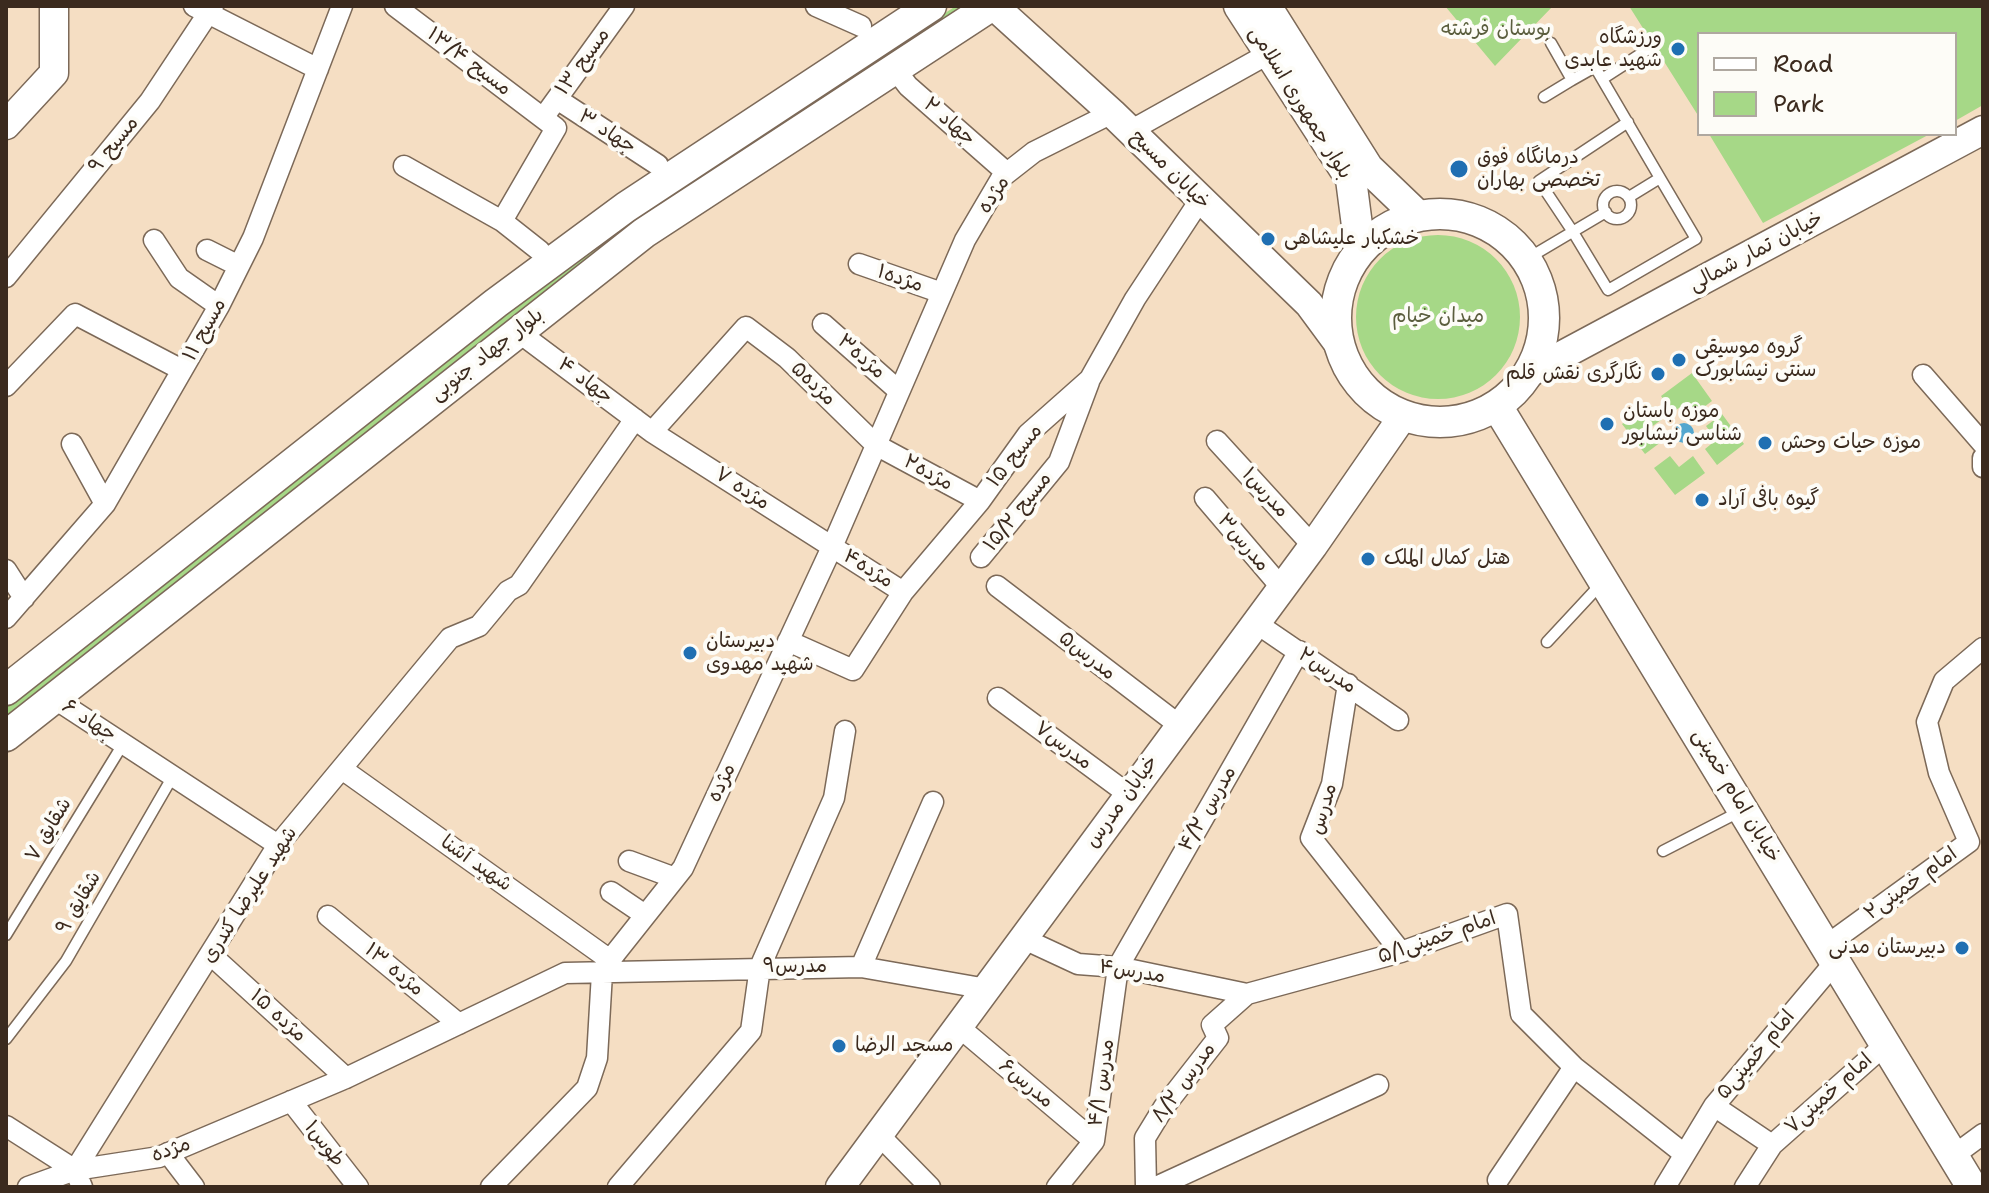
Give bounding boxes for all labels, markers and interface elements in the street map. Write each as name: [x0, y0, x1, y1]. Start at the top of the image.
park label: بوستان فرشته: [1441, 18, 1551, 42]
street label: بلوار جمهوری اسلامی: [1243, 22, 1357, 184]
street label: مسیح ۱۳/۴: [422, 23, 516, 101]
street label: مسیح ۱۳: [551, 24, 615, 100]
place label: ورزشگاه شهید عابدی: [1564, 26, 1662, 73]
legend: [1697, 32, 1957, 136]
marker: ورزشگاه شهید عابدی: [1669, 40, 1687, 58]
text: Road: [1773, 48, 1833, 80]
text: Park: [1773, 88, 1825, 120]
street label: جهاد ۲: [918, 93, 980, 151]
street label: جهاد ۳: [574, 104, 640, 160]
street label: مسیح ۹: [84, 112, 144, 178]
street label: خیابان مسیح: [1125, 125, 1215, 215]
place label: درمانگاه فوق تخصصی بهاران: [1477, 146, 1600, 193]
marker: درمانگاه فوق تخصصی بهاران: [1448, 158, 1470, 180]
street label: مژده: [973, 172, 1015, 218]
street label: خیابان تمار شمالی: [1685, 207, 1827, 297]
place label: خشکبار علیشاهی: [1284, 227, 1419, 251]
marker: خشکبار علیشاهی: [1259, 230, 1277, 248]
street label: مژده۱: [874, 260, 926, 298]
street label: مسیح ۱۱: [178, 295, 232, 365]
street label: بلوار جهاد جنوبی: [426, 303, 548, 407]
park label: میدان خیام: [1392, 305, 1484, 329]
street label: مژده۳: [832, 330, 890, 384]
place label: گروه موسیقی سنتی نیشابورک: [1695, 336, 1816, 383]
marker: گروه موسیقی سنتی نیشابورک: [1670, 351, 1688, 369]
street label: جهاد ۴: [553, 353, 617, 409]
street label: مژده۵: [785, 357, 841, 411]
place label: نگارگری نقش قلم: [1506, 362, 1642, 386]
marker: نگارگری نقش قلم: [1649, 365, 1667, 383]
place label: موزه باستان شناسی نیشابور: [1623, 400, 1742, 447]
marker: موزه باستان شناسی نیشابور: [1598, 415, 1616, 433]
street label: مسیح ۱۵: [982, 420, 1048, 492]
place label: موزه حیات وحش: [1781, 431, 1921, 455]
marker: موزه حیات وحش: [1756, 434, 1774, 452]
street label: مژده۲: [899, 450, 957, 496]
street label: مژده ۷: [710, 462, 774, 516]
street label: مدرس۱: [1236, 463, 1294, 523]
street label: مسیح ۱۵/۲: [979, 468, 1057, 556]
place label: گیوه بافی آراد: [1718, 488, 1819, 512]
marker: گیوه بافی آراد: [1693, 491, 1711, 509]
street label: مدرس۳: [1212, 509, 1274, 577]
street label: مژده۴: [838, 544, 898, 594]
place label: هتل کمال الملک: [1384, 547, 1510, 571]
marker: هتل کمال الملک: [1359, 550, 1377, 568]
street label: مدرس۵: [1054, 626, 1120, 686]
place label: دبیرستان شهید مهدوی: [706, 630, 814, 677]
street label: مدرس۲: [1293, 643, 1361, 699]
marker: دبیرستان شهید مهدوی: [681, 644, 699, 662]
street label: جهاد ۶: [57, 695, 121, 747]
street label: مدرس۷: [1029, 717, 1097, 775]
street label: خیابان امام خمینی: [1687, 725, 1785, 867]
street label: خیابان مدرس: [1080, 751, 1164, 853]
street label: مژده: [703, 760, 741, 806]
street label: مدرس ۴/۲: [1174, 762, 1242, 856]
street label: مدرس: [1305, 781, 1343, 837]
street label: شقایق ۷: [21, 794, 77, 866]
street label: شهید علیرضا کندری: [197, 822, 303, 968]
street label: شهبد آشنا: [436, 831, 516, 897]
street label: امام خمینی۲: [1860, 842, 1962, 926]
street label: شقایق ۹: [51, 867, 107, 939]
street label: امام خمینی۵/۱: [1375, 907, 1499, 969]
place label: دبیرستان مدنی: [1828, 936, 1946, 960]
street label: مژده ۱۳: [359, 938, 429, 1002]
marker: دبیرستان مدنی: [1953, 939, 1971, 957]
street label: مدرس۹: [763, 955, 827, 979]
street label: مدرس۴: [1097, 955, 1167, 989]
street label: مژده ۱۵: [245, 984, 311, 1048]
street label: امام خمینی۵: [1712, 1005, 1800, 1105]
place label: مسجد الرضا: [855, 1034, 953, 1058]
marker: مسجد الرضا: [830, 1037, 848, 1055]
street label: مدرس ۴/۱: [1084, 1038, 1120, 1128]
street label: مدرس ۸/۲: [1147, 1038, 1221, 1128]
street label: امام خمینی۷: [1780, 1048, 1878, 1140]
street label: مدرس۶: [994, 1054, 1058, 1114]
street label: طوس۱: [299, 1116, 349, 1172]
street label: مژده: [148, 1132, 194, 1168]

